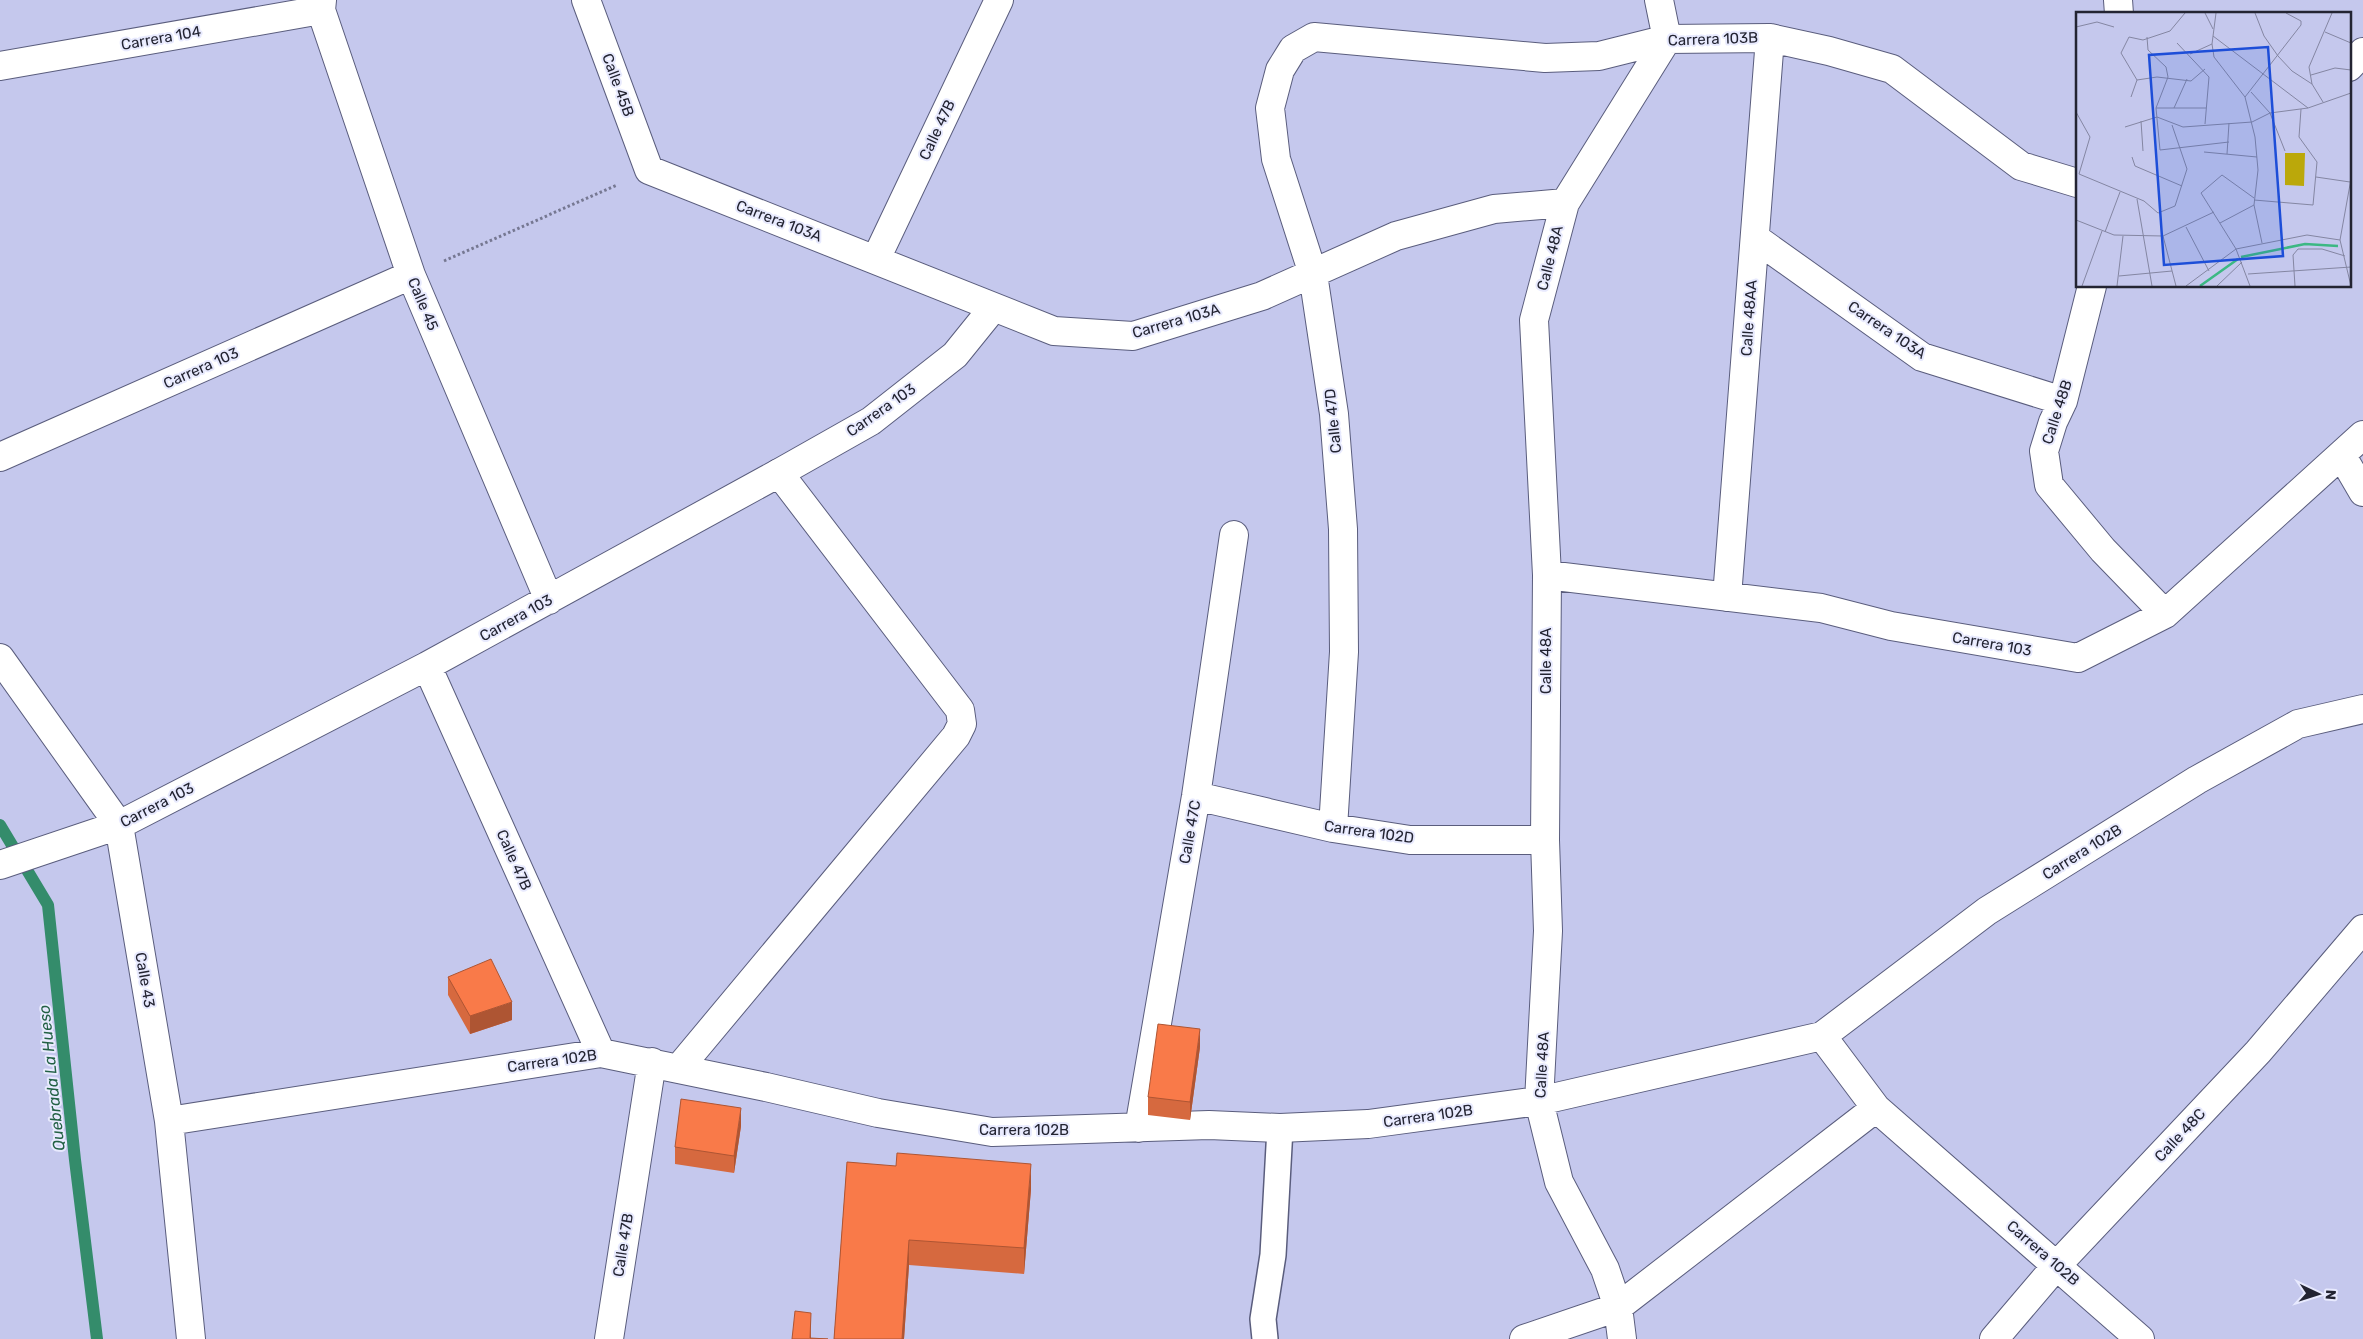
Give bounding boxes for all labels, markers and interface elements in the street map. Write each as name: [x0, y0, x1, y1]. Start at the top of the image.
inset map: [2076, 12, 2350, 288]
street label: Carrera 104: [120, 22, 202, 54]
street label: Carrera 103B: [1667, 28, 1759, 50]
street label: Calle 45B: [598, 51, 638, 119]
street label: Calle 47B: [915, 97, 959, 163]
street label: Carrera 103A: [734, 196, 824, 246]
street label: Calle 48A: [1533, 224, 1567, 292]
street label: Calle 45: [404, 275, 442, 333]
street label: Calle 48AA: [1737, 279, 1761, 357]
street label: Carrera 103A: [1844, 297, 1930, 363]
street label: Carrera 103A: [1130, 300, 1222, 342]
street label: Carrera 103: [161, 343, 241, 393]
street label: Calle 48B: [2038, 378, 2076, 446]
street label: Carrera 103: [843, 380, 919, 440]
street label: Calle 47D: [1321, 388, 1345, 454]
street label: Carrera 103: [476, 591, 556, 645]
street label: Calle 48A: [1537, 628, 1555, 694]
street label: Carrera 103: [1951, 628, 2033, 660]
street label: Carrera 103: [117, 779, 197, 831]
street label: Calle 47C: [1176, 799, 1204, 865]
street label: Carrera 102D: [1323, 817, 1415, 847]
street label: Carrera 102B: [2039, 820, 2125, 884]
street label: Calle 47B: [493, 827, 535, 893]
street label: Calle 43: [131, 951, 159, 1009]
water label: Quebrada La Hueso: [34, 1004, 69, 1152]
street label: Calle 48A: [1531, 1031, 1553, 1099]
street label: Carrera 102B: [506, 1046, 598, 1076]
street label: Carrera 102B: [1382, 1101, 1474, 1131]
street label: Calle 48C: [2151, 1105, 2209, 1165]
street label: Carrera 102B: [979, 1121, 1069, 1139]
street label: Calle 47B: [609, 1212, 637, 1278]
street label: Carrera 102B: [2003, 1217, 2083, 1289]
north arrow: [2293, 1269, 2343, 1319]
text: N: [2322, 1289, 2339, 1300]

